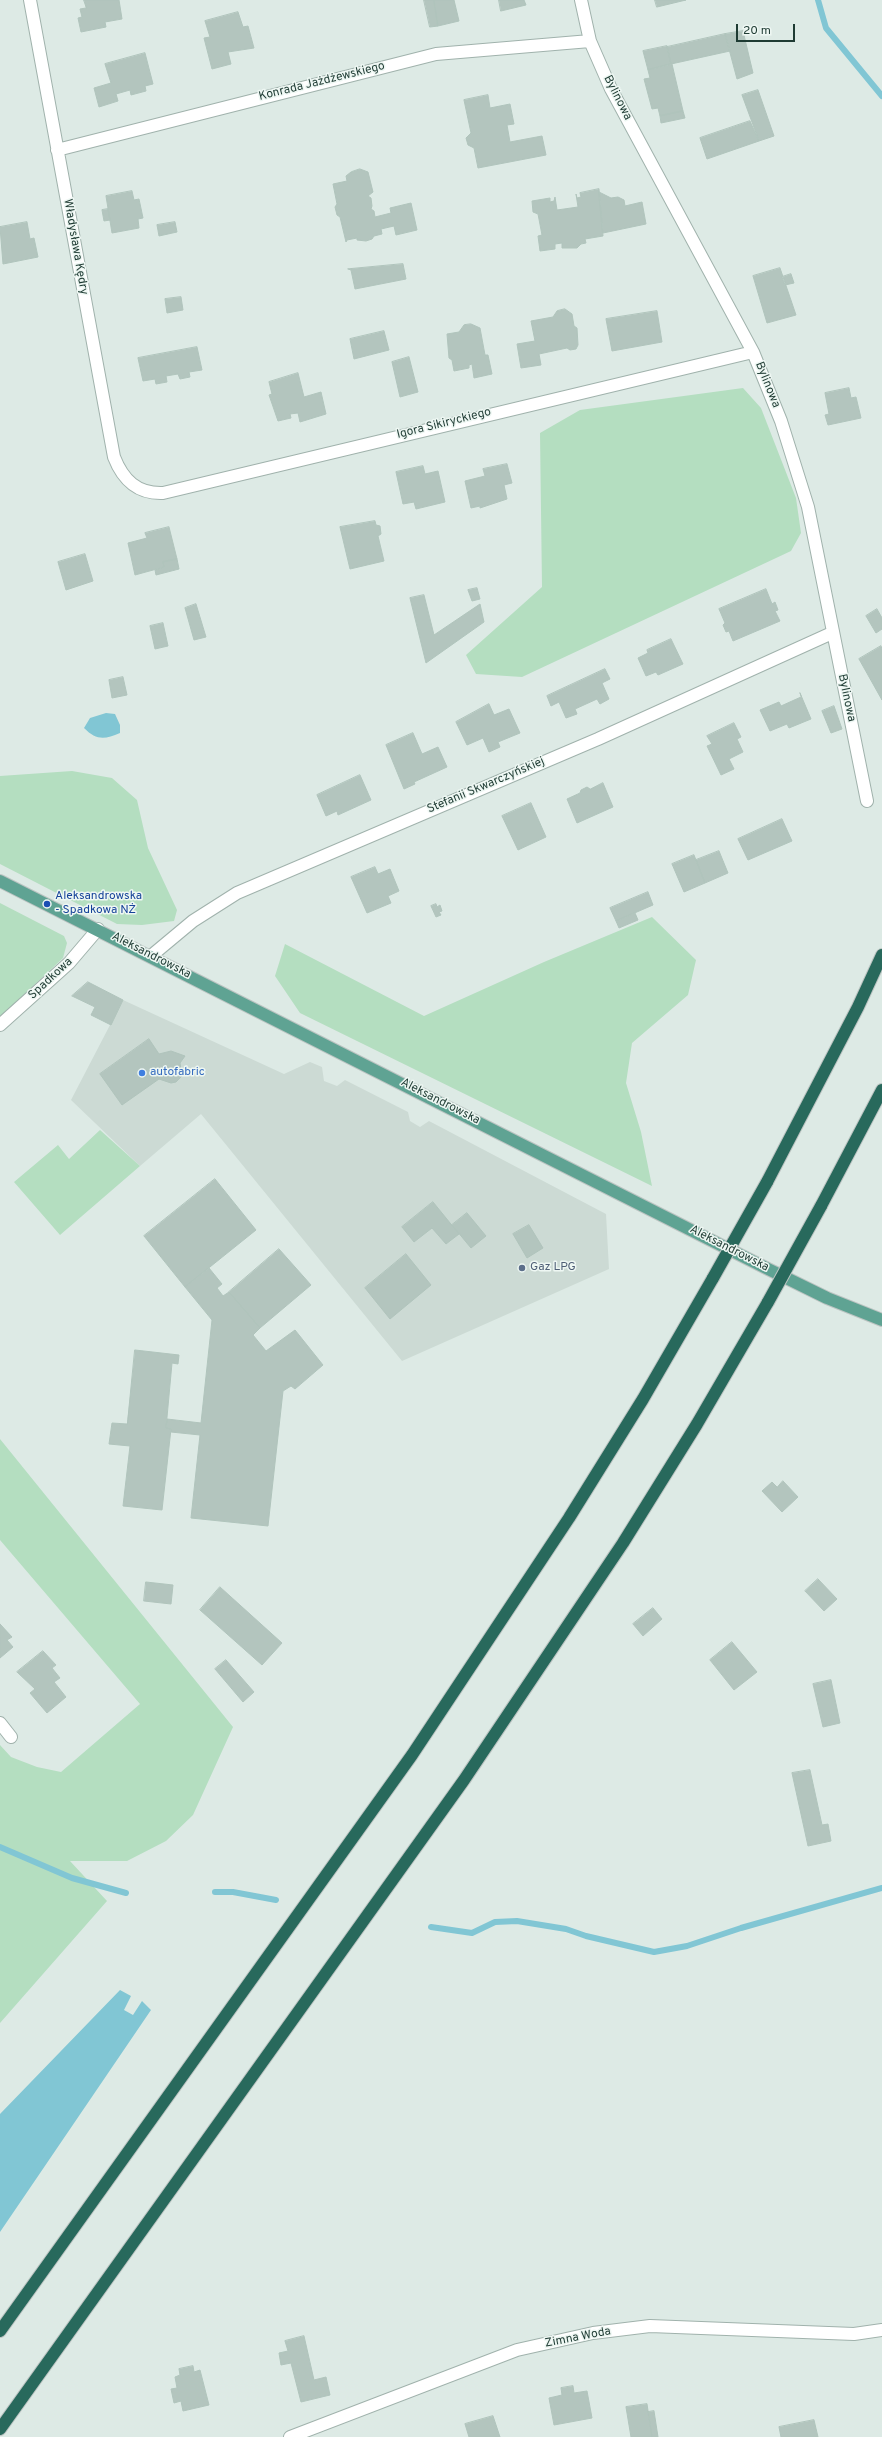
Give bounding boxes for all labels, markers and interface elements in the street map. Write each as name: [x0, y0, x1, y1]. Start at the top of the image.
scale bar: [738, 16, 797, 42]
text: 20 m: [743, 23, 771, 39]
street label: Konrada Jażdżewskiego: [257, 59, 387, 105]
street label: Bylinowa: [600, 73, 634, 123]
street label: Władysława Kędry: [59, 198, 91, 296]
street label: Bylinowa: [751, 360, 783, 410]
street label: Igora Sikiryckiego: [395, 405, 493, 443]
street label: Bylinowa: [834, 673, 858, 723]
street label: Stefanii Skwarczyńskiej: [425, 755, 547, 817]
place label: Aleksandrowska - Spadkowa NŻ: [55, 890, 142, 918]
marker: Aleksandrowska - Spadkowa NŻ: [42, 899, 52, 909]
street label: Aleksandrowska: [109, 930, 193, 982]
street label: Spadkowa: [26, 955, 76, 1003]
place label: autofabric: [150, 1066, 205, 1080]
marker: autofabric: [137, 1068, 147, 1078]
street label: Aleksandrowska: [398, 1076, 482, 1128]
street label: Aleksandrowska: [687, 1223, 771, 1275]
place label: Gaz LPG: [530, 1261, 576, 1275]
marker: Gaz LPG: [517, 1263, 527, 1273]
street label: Zimna Woda: [544, 2325, 612, 2351]

